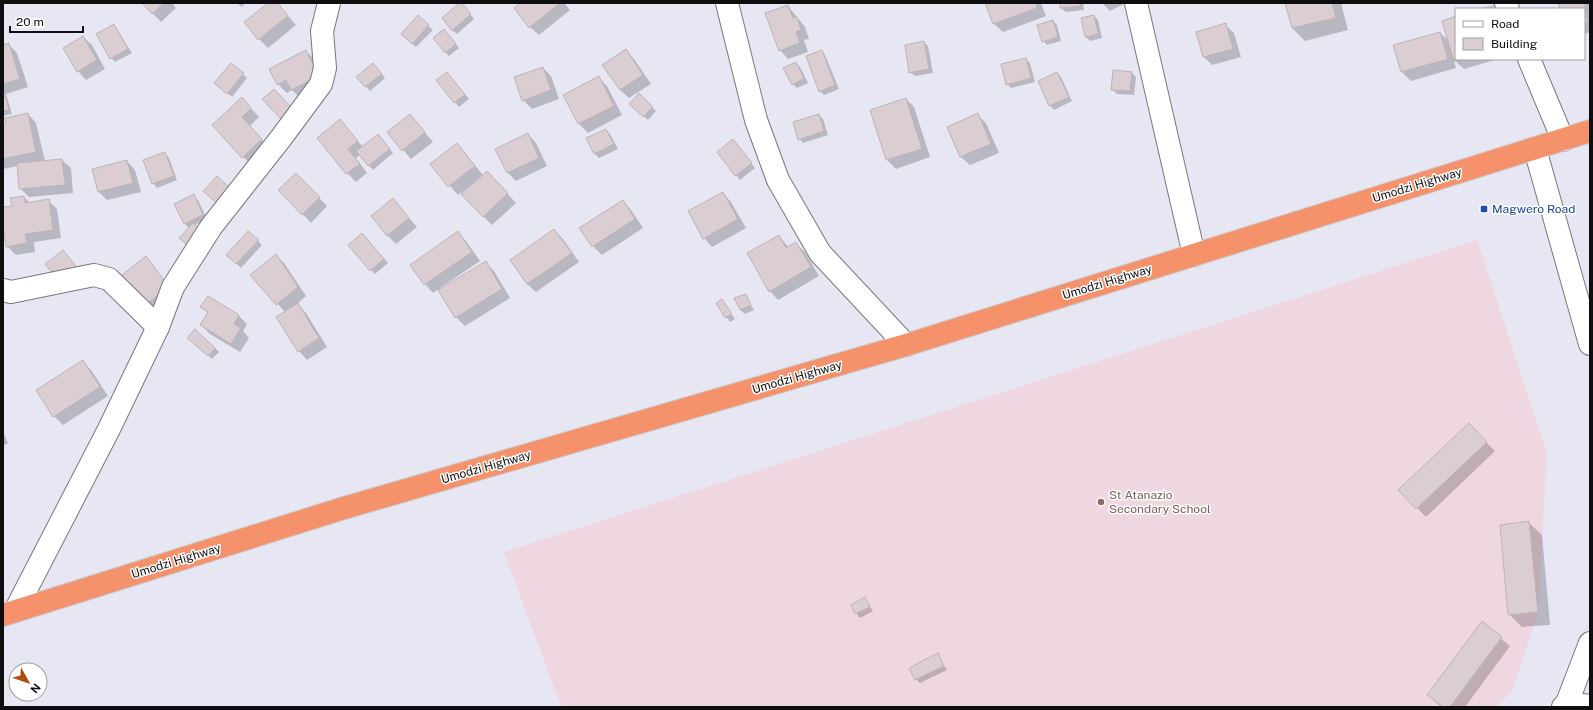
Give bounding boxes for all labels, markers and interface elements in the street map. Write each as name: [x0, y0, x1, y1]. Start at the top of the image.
scale bar: [10, 8, 83, 34]
legend: [1455, 8, 1585, 60]
text: 20 m: [16, 15, 44, 29]
text: Road: [1491, 17, 1519, 31]
text: Building: [1491, 37, 1537, 51]
street label: Umodzi Highway: [1371, 165, 1464, 205]
place label: Magwero Road: [1492, 202, 1575, 216]
marker: Magwero Road: [1479, 204, 1489, 214]
street label: Umodzi Highway: [1061, 262, 1154, 302]
street label: Umodzi Highway: [750, 357, 844, 397]
street label: Umodzi Highway: [439, 447, 533, 487]
place label: St Atanazio Secondary School: [1109, 488, 1211, 516]
marker: St Atanazio Secondary School: [1096, 497, 1106, 507]
street label: Umodzi Highway: [130, 541, 223, 581]
north arrow: [8, 662, 48, 702]
text: N: [28, 681, 43, 696]

